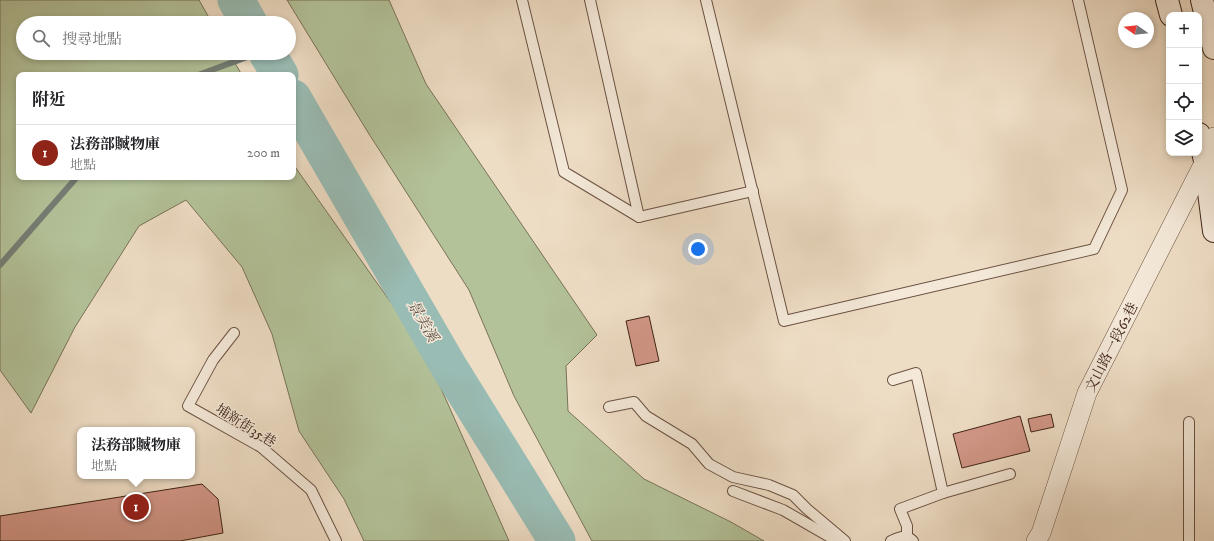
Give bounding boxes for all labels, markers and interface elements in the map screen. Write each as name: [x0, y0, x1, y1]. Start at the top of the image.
north arrow: [1118, 12, 1154, 48]
map controls: [1166, 12, 1202, 156]
button: +: [1166, 12, 1202, 48]
search box: [16, 16, 296, 60]
icon: search: [30, 27, 52, 49]
text: 搜尋地點: [62, 30, 122, 49]
button: −: [1166, 48, 1202, 84]
button: locate: [1166, 84, 1202, 120]
text: 附近: [32, 89, 66, 111]
button: layers: [1166, 120, 1202, 156]
text: 法務部贓物庫: [70, 135, 160, 154]
text: 1: [43, 145, 47, 161]
text: 200 m: [247, 145, 280, 161]
text: 地點: [70, 157, 96, 173]
your location: [688, 239, 708, 259]
water label: 景美溪: [403, 297, 443, 347]
street label: 文山路一段62巷: [1082, 300, 1142, 395]
street label: 埔新街35巷: [212, 400, 279, 452]
popup: [77, 427, 195, 479]
text: 法務部贓物庫: [91, 436, 181, 455]
text: 地點: [91, 458, 117, 474]
pin: 1: [123, 492, 149, 522]

